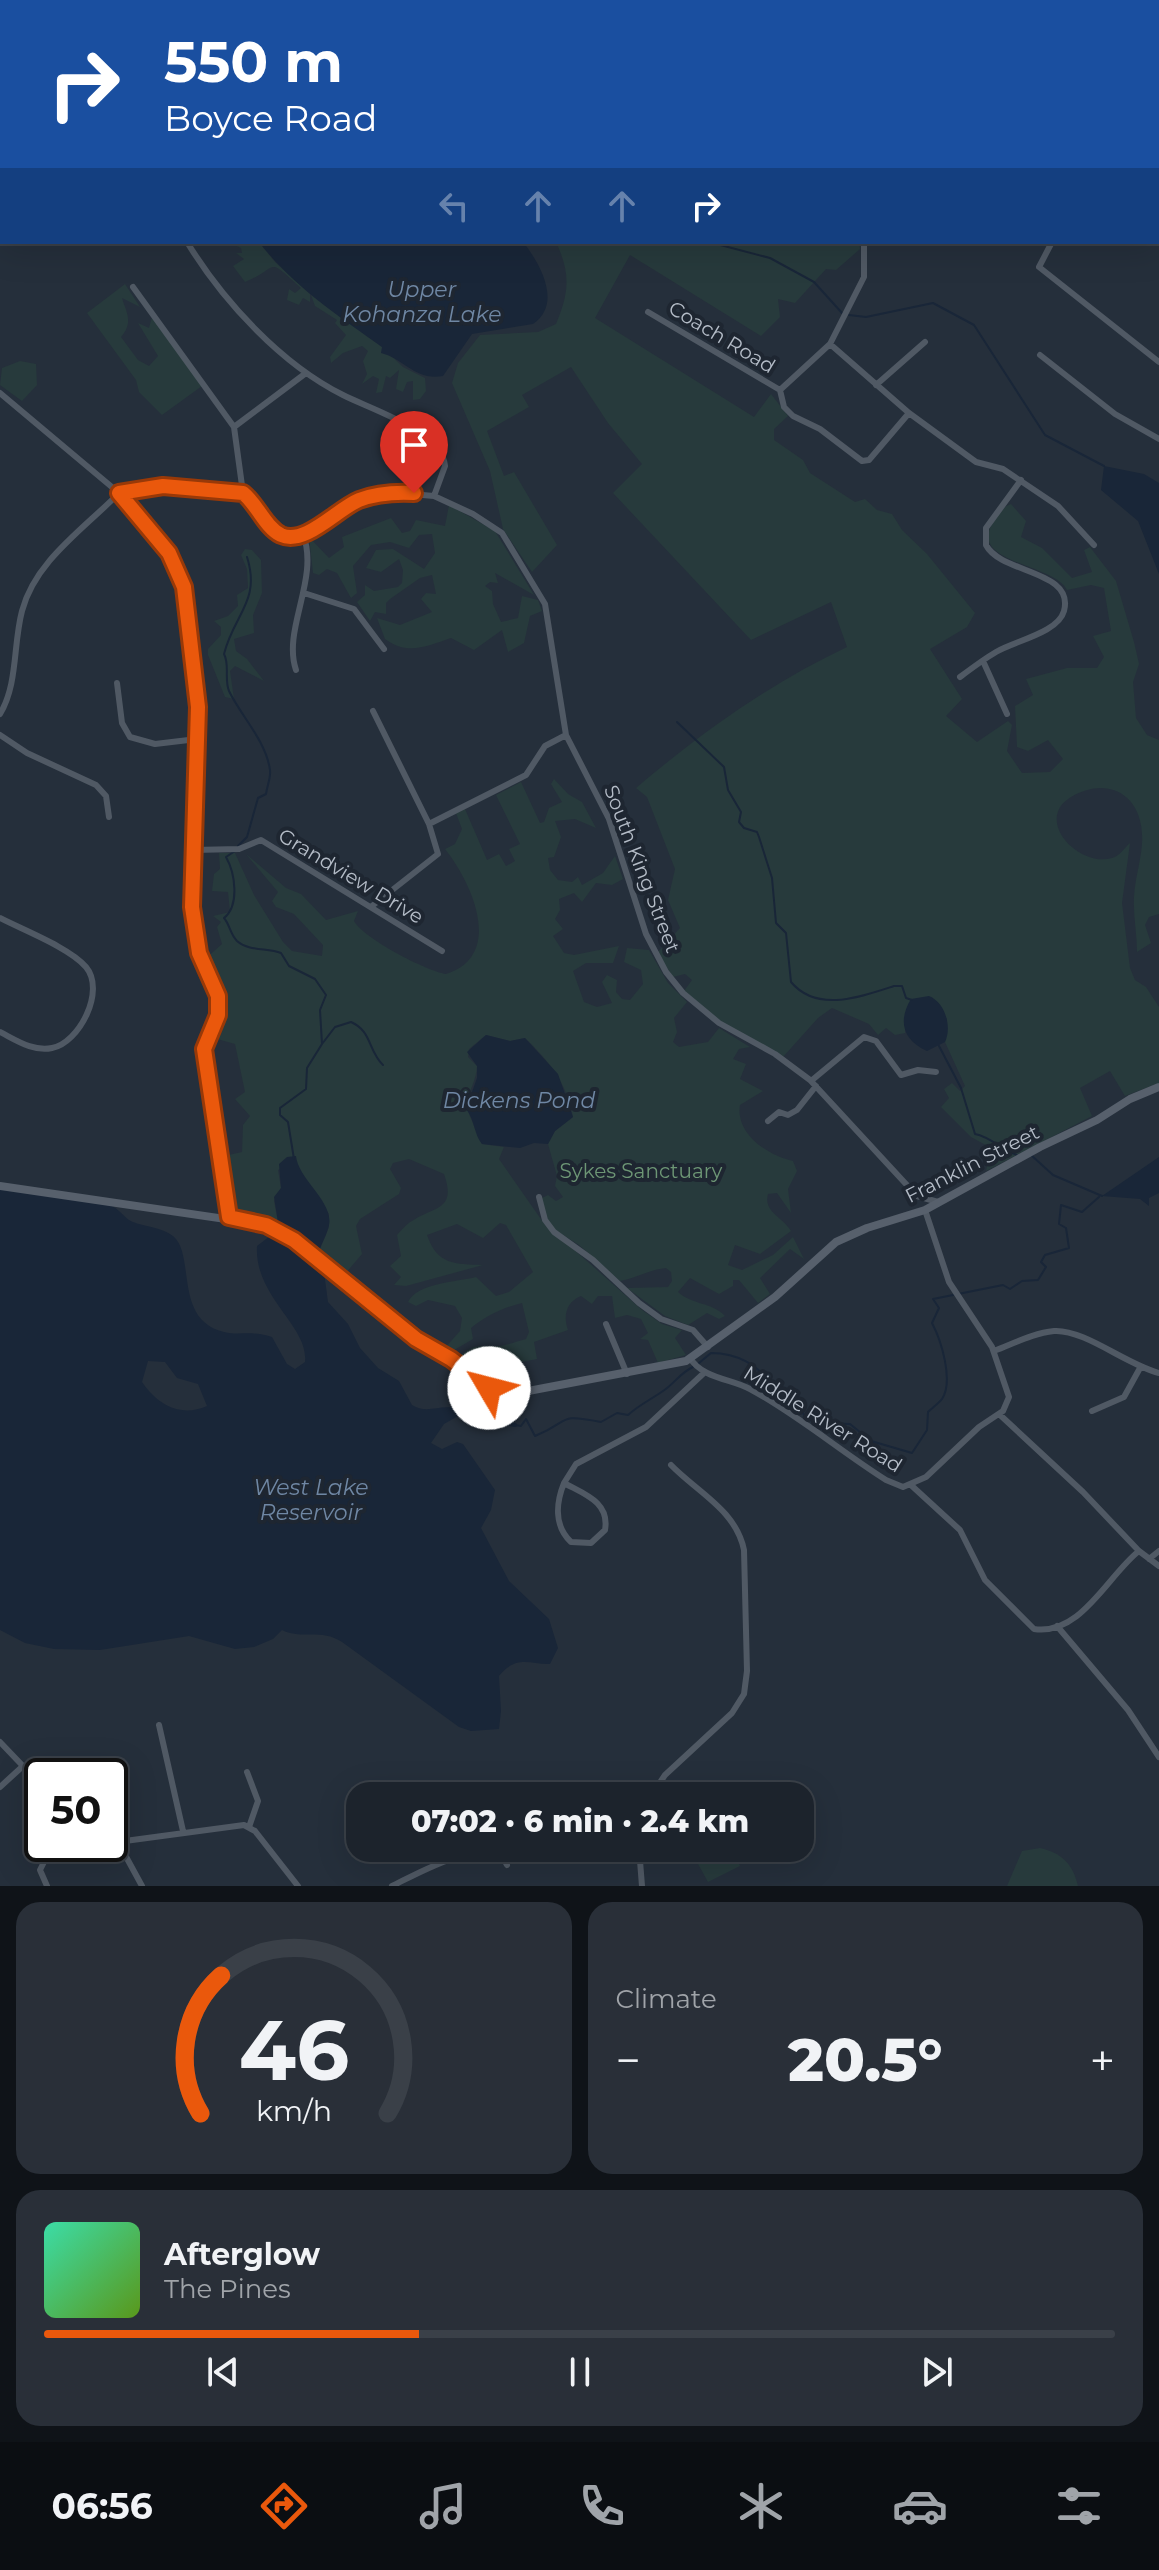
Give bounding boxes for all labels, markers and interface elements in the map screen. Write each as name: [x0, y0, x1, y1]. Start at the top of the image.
text: 550 m: [164, 28, 343, 96]
icon: right: [32, 32, 136, 136]
text: Boyce Road: [164, 96, 377, 140]
icon: left: [432, 184, 476, 228]
icon: ahead: [516, 184, 560, 228]
icon: ahead: [600, 184, 644, 228]
icon: right: [684, 184, 728, 228]
water label: Upper Kohanza Lake: [343, 276, 501, 328]
street label: Coach Road: [664, 296, 780, 378]
pin: [380, 411, 448, 493]
icon: arrive: [392, 423, 436, 467]
street label: South King Street: [599, 782, 685, 956]
street label: Grandview Drive: [274, 823, 428, 929]
water label: Dickens Pond: [443, 1087, 595, 1114]
street label: Franklin Street: [901, 1120, 1043, 1208]
park label: Sykes Sanctuary: [560, 1159, 723, 1183]
position arrow: [447, 1346, 531, 1430]
street label: Middle River Road: [739, 1361, 907, 1477]
water label: West Lake Reservoir: [253, 1474, 369, 1526]
speed limit sign: 50: [24, 1758, 128, 1862]
text: 07:02 · 6 min · 2.4 km: [411, 1803, 749, 1840]
text: Climate: [616, 1983, 717, 2015]
text: 46: [239, 1999, 349, 2101]
text: 20.5°: [788, 2023, 942, 2096]
text: −: [616, 2033, 641, 2087]
text: +: [1090, 2033, 1115, 2087]
text: km/h: [256, 2093, 332, 2128]
text: Afterglow: [164, 2236, 320, 2273]
text: The Pines: [164, 2273, 291, 2305]
icon: previous: [201, 2350, 245, 2394]
icon: pause: [558, 2350, 602, 2394]
icon: next: [915, 2350, 959, 2394]
icon: directions: [256, 2478, 312, 2534]
icon: music: [415, 2478, 471, 2534]
icon: phone: [574, 2478, 630, 2534]
icon: climate: [733, 2478, 789, 2534]
icon: car: [892, 2478, 948, 2534]
icon: filters: [1051, 2478, 1107, 2534]
text: 06:56: [52, 2484, 153, 2528]

